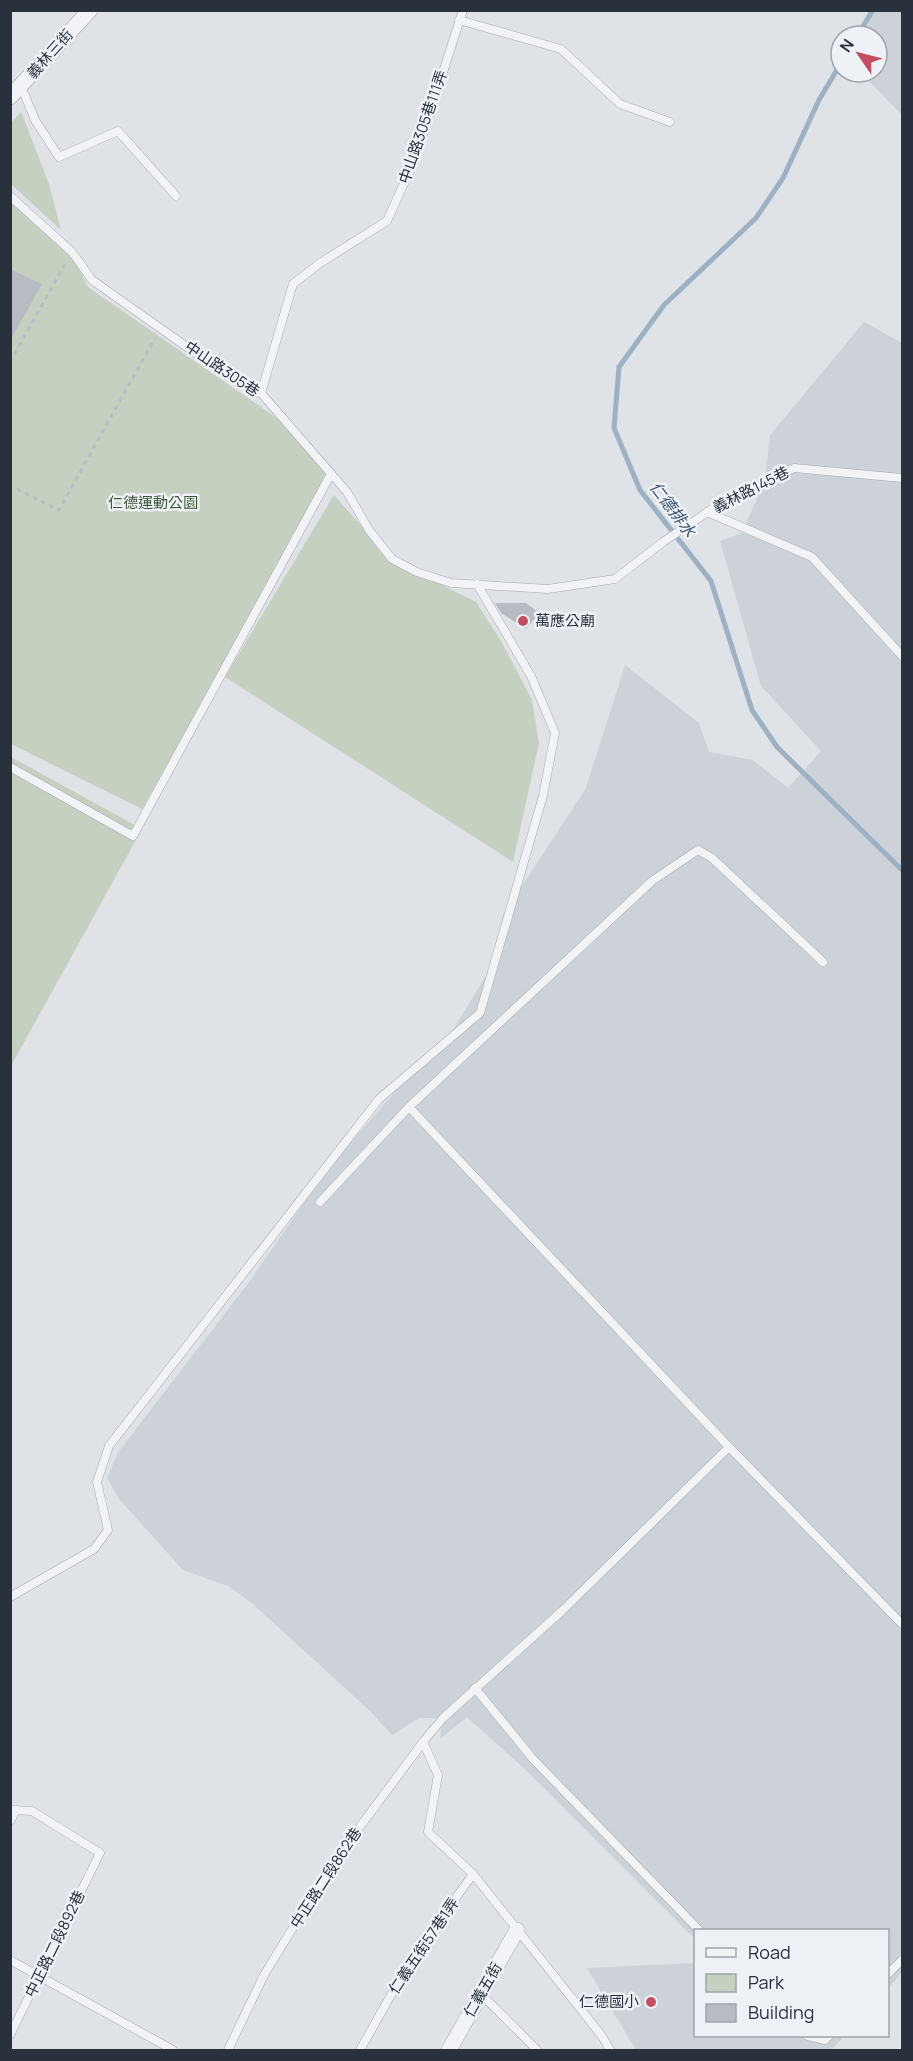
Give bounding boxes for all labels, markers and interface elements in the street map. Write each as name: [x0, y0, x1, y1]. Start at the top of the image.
street label: 義林三街: [22, 24, 78, 83]
north arrow: [829, 24, 889, 84]
text: N: [834, 34, 859, 56]
street label: 中山路305巷111弄: [393, 67, 452, 186]
street label: 中山路305巷: [181, 336, 264, 401]
street label: 義林路145巷: [709, 461, 793, 518]
water label: 仁德排水: [645, 477, 702, 542]
park label: 仁德運動公園: [108, 492, 198, 513]
place label: 萬應公廟: [535, 610, 595, 631]
marker: 萬應公廟: [516, 614, 530, 628]
street label: 中正路二段862巷: [285, 1823, 366, 1932]
street label: 中正路二段892巷: [20, 1887, 90, 2001]
street label: 仁義五街57巷1弄: [384, 1893, 464, 1998]
legend: [694, 1929, 889, 2037]
text: Road: [748, 1940, 791, 1964]
street label: 仁義五街: [458, 1959, 507, 2021]
text: Park: [748, 1970, 785, 1994]
place label: 仁德國小: [579, 1991, 639, 2012]
marker: 仁德國小: [644, 1995, 658, 2009]
text: Building: [748, 2000, 814, 2024]

